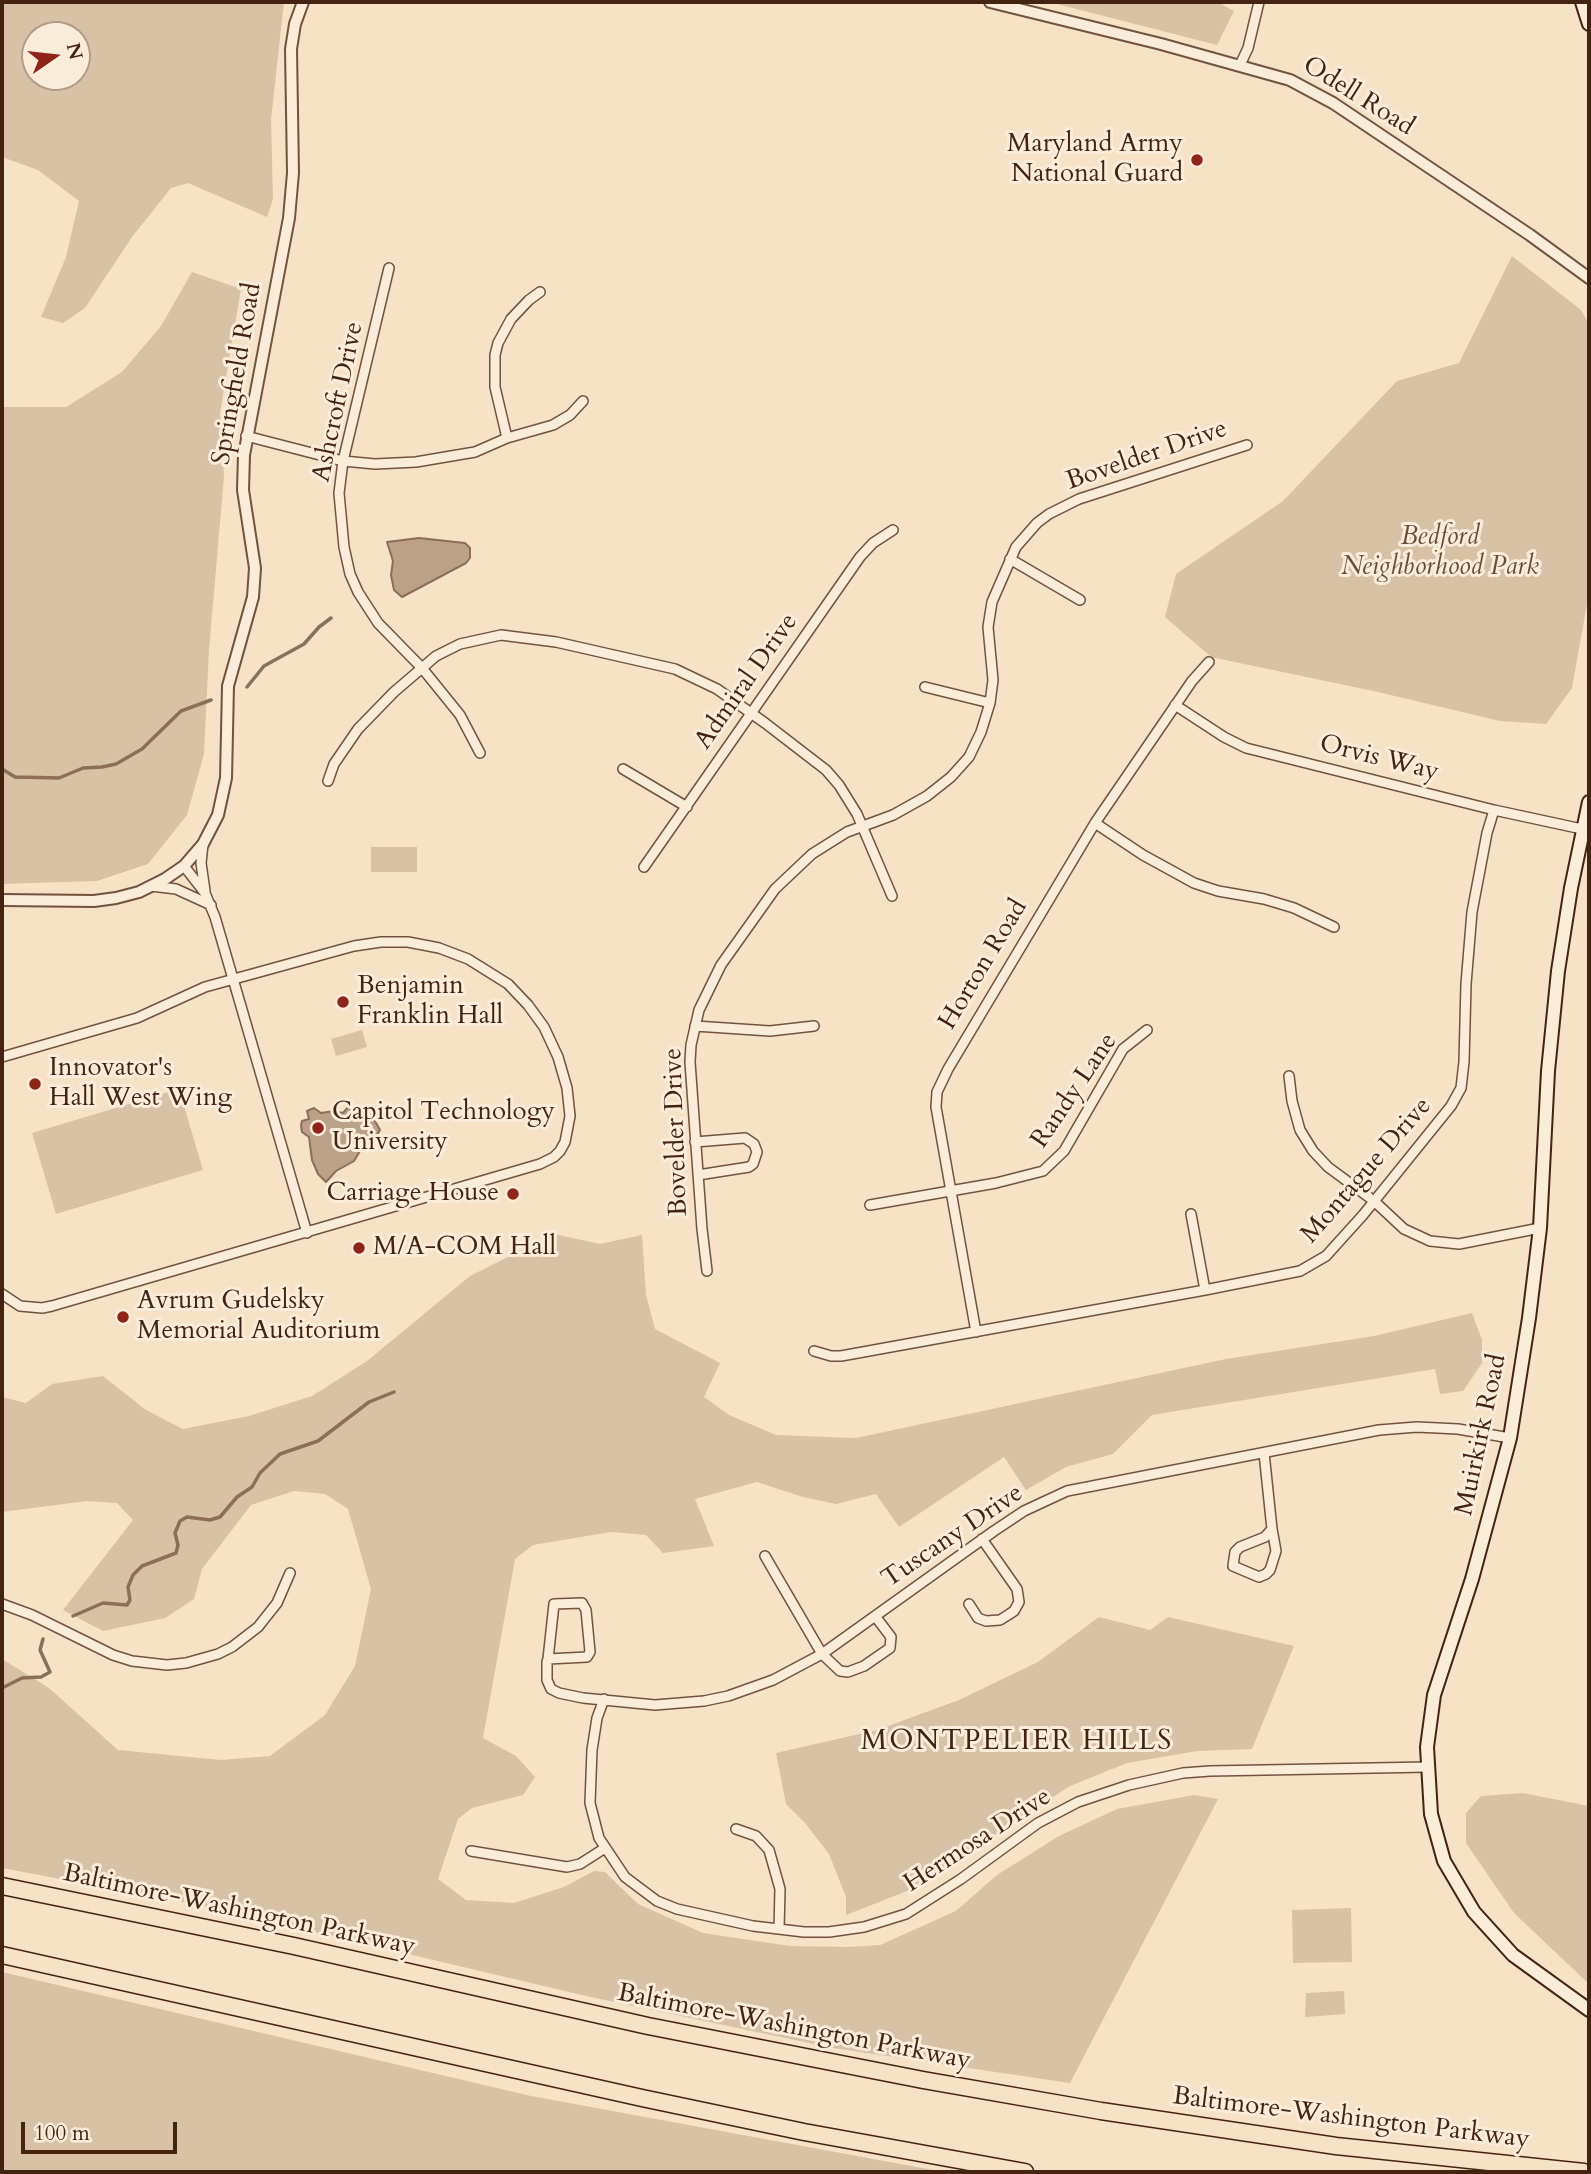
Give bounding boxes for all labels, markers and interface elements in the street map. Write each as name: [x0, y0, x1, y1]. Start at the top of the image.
north arrow: [21, 21, 91, 91]
text: N: [60, 40, 89, 63]
street label: Odell Road: [1297, 51, 1419, 143]
place label: Maryland Army National Guard: [1007, 129, 1183, 190]
marker: Maryland Army National Guard: [1189, 152, 1205, 168]
street label: Springfield Road: [207, 281, 269, 467]
street label: Ashcroft Drive: [307, 319, 371, 485]
street label: Bovelder Drive: [1062, 414, 1232, 498]
park label: Bedford Neighborhood Park: [1341, 522, 1539, 584]
street label: Admiral Drive: [689, 608, 805, 756]
street label: Orvis Way: [1316, 729, 1442, 789]
street label: Horton Road: [933, 894, 1035, 1036]
place label: Benjamin Franklin Hall: [357, 971, 503, 1032]
marker: Benjamin Franklin Hall: [335, 994, 351, 1010]
street label: Randy Lane: [1025, 1028, 1125, 1154]
street label: Bovelder Drive: [658, 1047, 696, 1217]
place label: Innovator's Hall West Wing: [49, 1053, 232, 1114]
marker: Innovator's Hall West Wing: [27, 1076, 43, 1092]
street label: Montague Drive: [1295, 1092, 1439, 1250]
place label: Capitol Technology University: [332, 1097, 555, 1158]
marker: Capitol Technology University: [310, 1120, 326, 1136]
place label: Carriage House: [326, 1178, 499, 1210]
marker: Carriage House: [505, 1186, 521, 1202]
place label: M/A-COM Hall: [373, 1232, 556, 1264]
marker: M/A-COM Hall: [351, 1240, 367, 1256]
place label: Avrum Gudelsky Memorial Auditorium: [137, 1286, 380, 1348]
marker: Avrum Gudelsky Memorial Auditorium: [115, 1309, 131, 1325]
street label: Muirkirk Road: [1450, 1351, 1514, 1519]
street label: Tuscany Drive: [877, 1478, 1029, 1596]
district label: MONTPELIER HILLS: [863, 1726, 1171, 1760]
street label: Hermosa Drive: [899, 1782, 1057, 1900]
street label: Baltimore-Washington Parkway: [60, 1858, 418, 1964]
street label: Baltimore-Washington Parkway: [615, 1978, 973, 2078]
street label: Baltimore-Washington Parkway: [1171, 2082, 1531, 2156]
scale bar: [24, 2108, 180, 2152]
text: 100 m: [34, 2119, 90, 2148]

